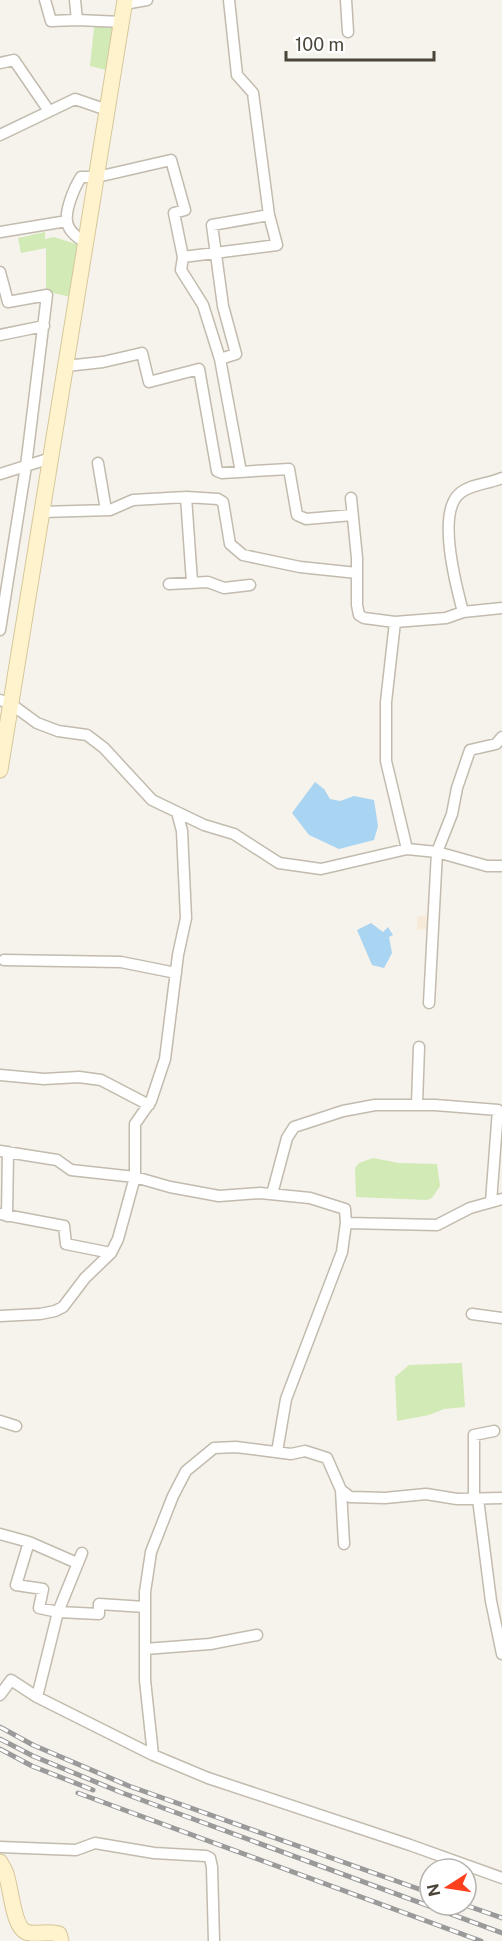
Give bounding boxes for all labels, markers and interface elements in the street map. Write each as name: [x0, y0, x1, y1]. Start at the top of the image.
scale bar: [286, 24, 434, 62]
text: 100 m: [295, 34, 344, 55]
north arrow: [418, 1857, 478, 1917]
text: N: [423, 1882, 444, 1898]

